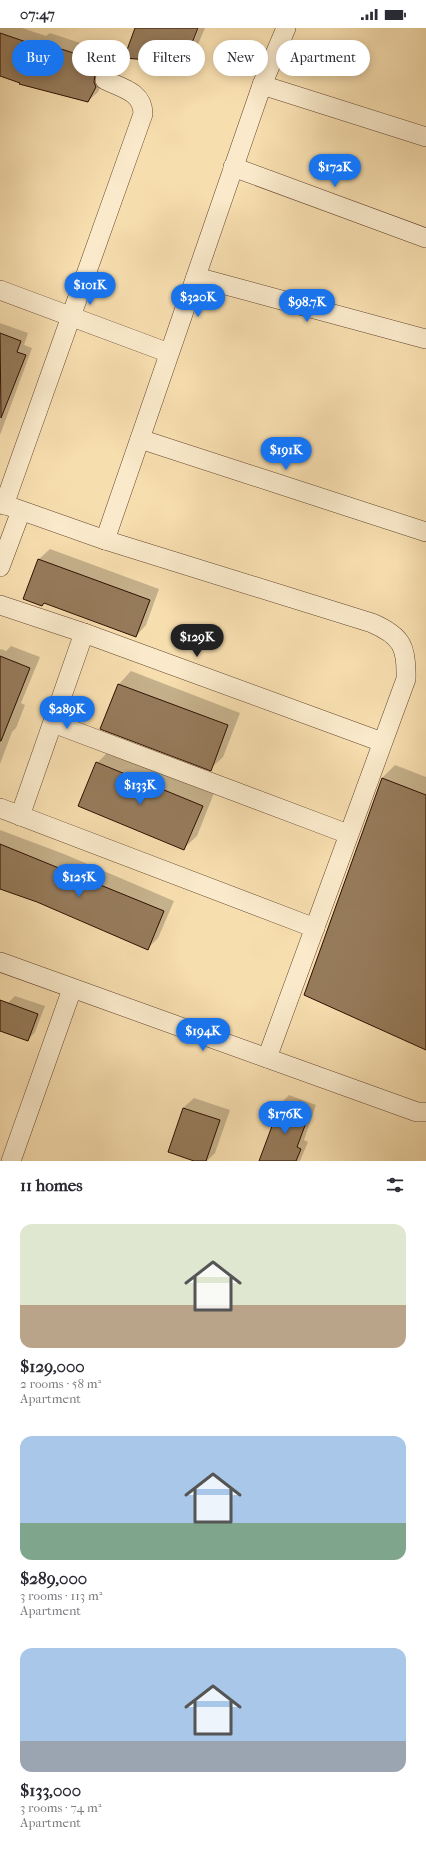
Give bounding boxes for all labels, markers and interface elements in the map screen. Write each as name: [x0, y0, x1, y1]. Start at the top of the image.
text: 07:47: [20, 5, 55, 23]
chip: Buy: [12, 40, 64, 76]
chip: Rent: [72, 40, 130, 76]
chip: Filters: [138, 40, 205, 76]
chip: New: [213, 40, 268, 76]
chip: Apartment: [276, 40, 370, 76]
pin: $172K: [307, 154, 363, 188]
text: $172K: [318, 159, 352, 174]
pin: $101K: [62, 272, 118, 306]
text: $101K: [74, 277, 106, 292]
pin: $320K: [170, 284, 226, 318]
text: $320K: [180, 289, 216, 304]
pin: $98.7K: [274, 289, 340, 323]
text: $98.7K: [288, 294, 326, 309]
pin: $191K: [258, 437, 314, 471]
text: $191K: [270, 442, 302, 457]
pin: $129K: [169, 624, 225, 658]
text: $129K: [180, 629, 214, 644]
pin: $289K: [39, 696, 95, 730]
text: $289K: [49, 701, 85, 716]
pin: $133K: [112, 772, 168, 806]
text: $133K: [124, 777, 156, 792]
pin: $125K: [51, 864, 107, 898]
text: $125K: [62, 869, 96, 884]
pin: $194K: [175, 1018, 231, 1052]
text: $194K: [185, 1023, 221, 1038]
pin: $176K: [257, 1101, 313, 1135]
text: $176K: [268, 1106, 302, 1121]
icon: filters: [384, 1174, 406, 1196]
text: 11 homes: [20, 1175, 83, 1195]
icon: home: [177, 1250, 249, 1322]
text: $129,000: [20, 1356, 85, 1376]
text: 2 rooms · 58 m²: [20, 1376, 101, 1391]
text: Apartment: [20, 1391, 81, 1406]
icon: home: [177, 1462, 249, 1534]
text: $289,000: [20, 1568, 87, 1588]
text: 3 rooms · 113 m²: [20, 1588, 102, 1603]
text: Apartment: [20, 1603, 81, 1618]
icon: home: [177, 1674, 249, 1746]
text: $133,000: [20, 1780, 81, 1800]
text: 3 rooms · 74 m²: [20, 1800, 101, 1815]
text: Apartment: [20, 1815, 81, 1830]

